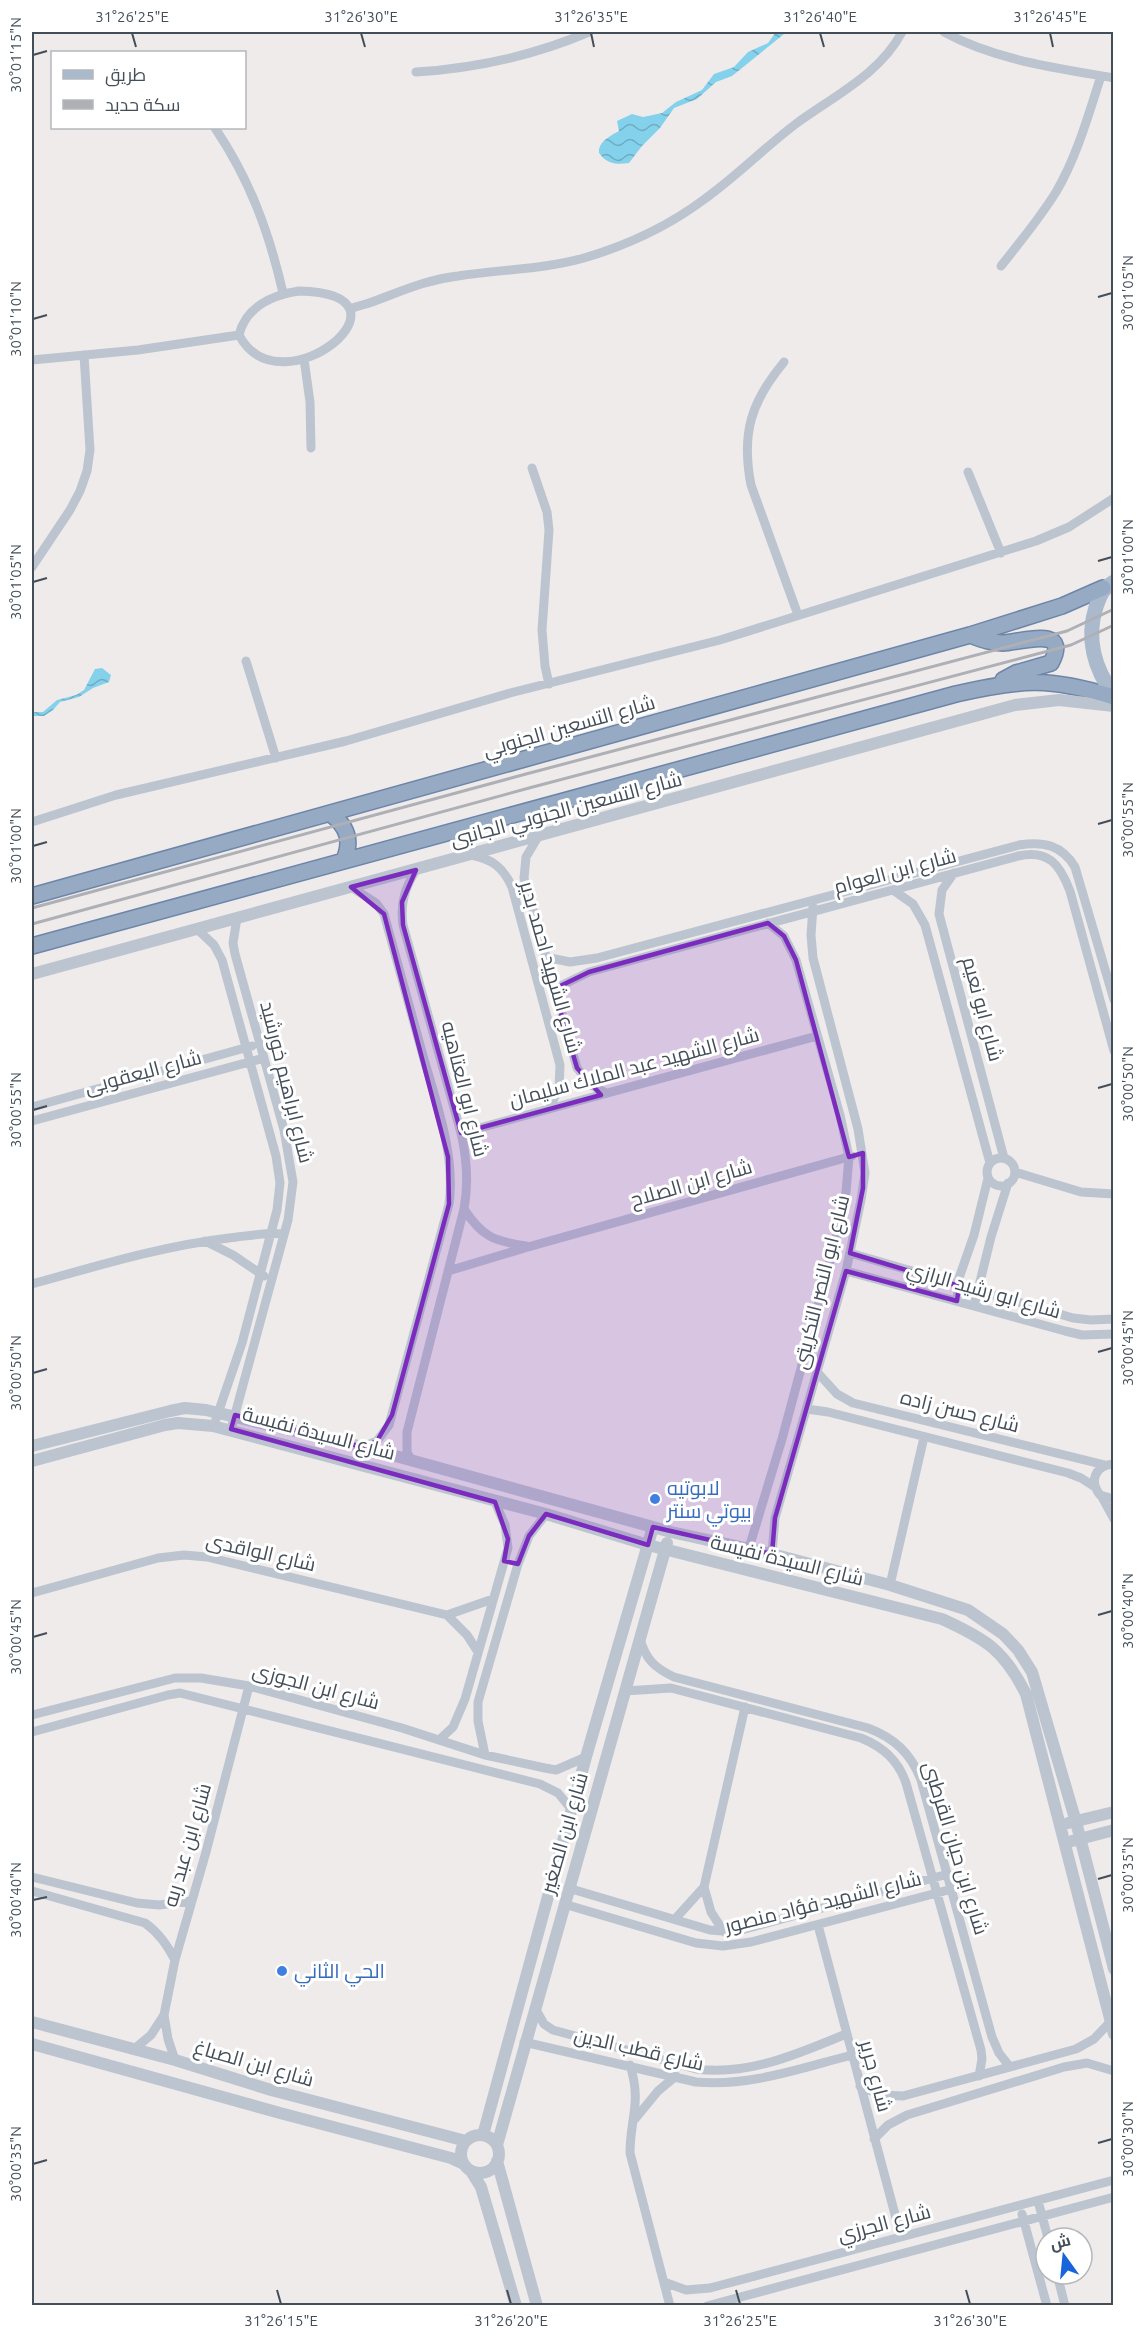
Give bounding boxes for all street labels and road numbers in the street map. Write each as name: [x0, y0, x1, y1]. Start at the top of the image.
street label: شارع التسعين الجنوبي: [480, 690, 659, 766]
street label: شارع التسعين الجنوبي الجانبى: [448, 767, 685, 855]
street label: شارع ابن العوام: [831, 843, 959, 901]
street label: شارع الشهيد احمد بدير: [513, 877, 587, 1057]
street label: شارع ابو نعيم: [956, 954, 1008, 1064]
street label: شارع ابراهيم خورشيد: [253, 999, 319, 1166]
street label: شارع ابو العتاهيه: [435, 1019, 493, 1160]
street label: شارع الشهيد عبد الملاك سليمان: [506, 1022, 762, 1114]
street label: شارع اليعقوبى: [82, 1045, 205, 1101]
street label: شارع ابن الصلاح: [627, 1154, 755, 1214]
street label: شارع ابو النصر التكريتى: [788, 1192, 856, 1372]
street label: شارع ابو رشيد الرازي: [903, 1257, 1064, 1327]
street label: شارع حسن زاده: [898, 1385, 1022, 1439]
street label: شارع السيدة نفيسة: [240, 1401, 398, 1467]
street label: شارع الواقدى: [203, 1528, 318, 1578]
street label: شارع السيدة نفيسة: [707, 1529, 866, 1593]
street label: شارع ابن الجوزى: [249, 1658, 382, 1716]
street label: شارع ابن حيان القرطبى: [916, 1758, 994, 1938]
street label: شارع ابن الصغير: [535, 1770, 595, 1898]
street label: شارع ابن عبد ربه: [158, 1780, 218, 1910]
street label: شارع الشهيد فؤاد منصور: [721, 1866, 924, 1940]
street label: شارع قطب الدين: [571, 2022, 706, 2078]
street label: شارع ابن الصباغ: [191, 2034, 317, 2093]
street label: شارع جرير: [853, 2036, 897, 2115]
street label: شارع الجرزي: [835, 2199, 934, 2251]

